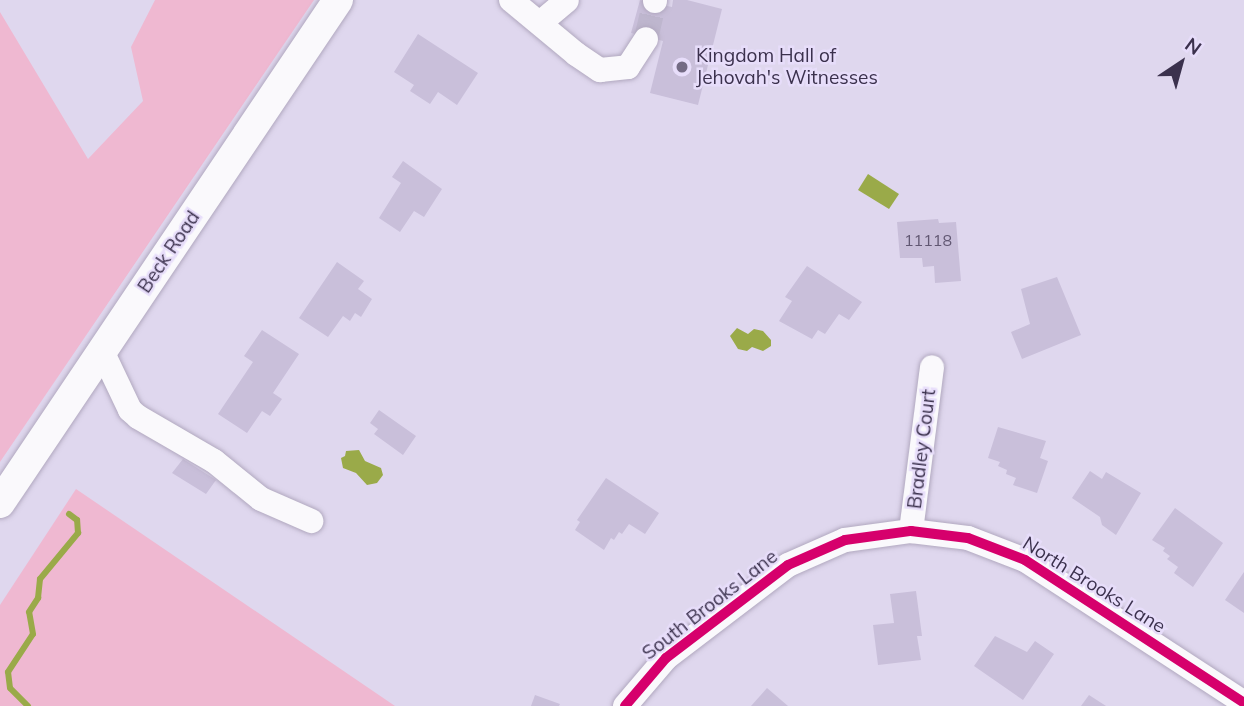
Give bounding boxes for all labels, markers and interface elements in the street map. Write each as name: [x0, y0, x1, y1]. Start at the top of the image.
north arrow: [1146, 28, 1216, 98]
text: N: [1180, 32, 1206, 60]
place label: Kingdom Hall of Jehovah's Witnesses: [696, 45, 878, 89]
marker: Kingdom Hall of Jehovah's Witnesses: [674, 59, 690, 75]
street label: Beck Road: [133, 207, 205, 297]
house number: 11118: [904, 230, 952, 250]
street label: Bradley Court: [903, 388, 941, 510]
street label: North Brooks Lane: [1019, 532, 1169, 638]
street label: South Brooks Lane: [638, 545, 782, 665]

